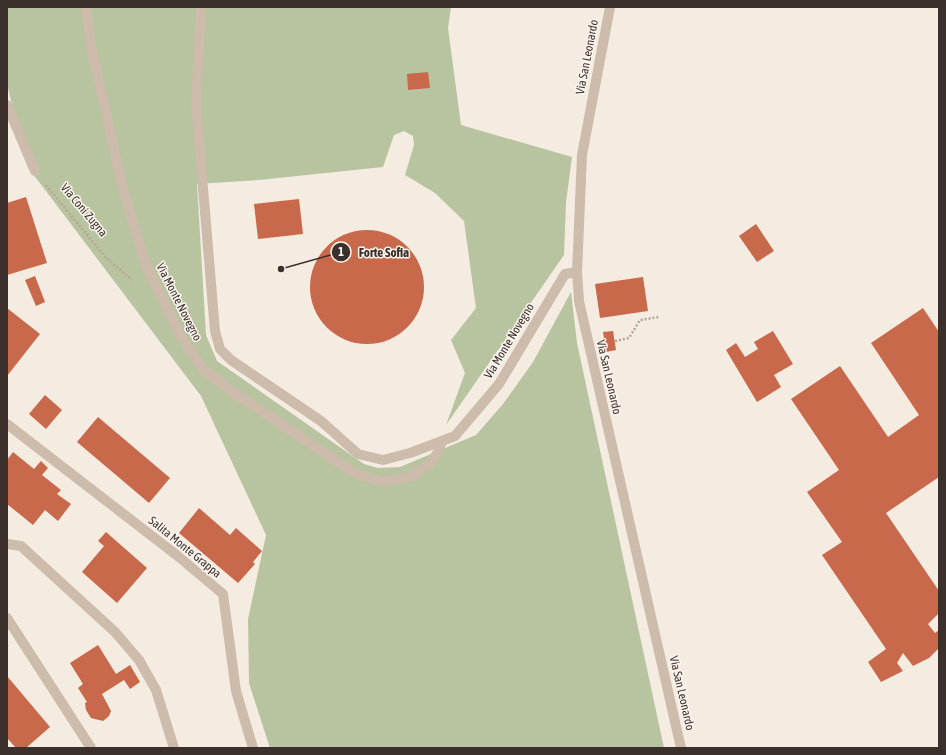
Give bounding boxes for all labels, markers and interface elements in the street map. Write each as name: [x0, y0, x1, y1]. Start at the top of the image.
street label: Via San Leonardo: [573, 18, 601, 96]
street label: Via Coni Zugna: [58, 181, 110, 239]
callout: Forte Sofia: [331, 240, 417, 265]
text: 1: [338, 245, 344, 259]
text: Forte Sofia: [359, 245, 409, 260]
street label: Via Monte Novegno: [153, 261, 205, 343]
street label: Via Monte Novegno: [481, 301, 537, 381]
street label: Via San Leonardo: [594, 338, 624, 416]
street label: Salita Monte Grappa: [146, 513, 224, 581]
street label: Via San Leonardo: [667, 654, 697, 732]

